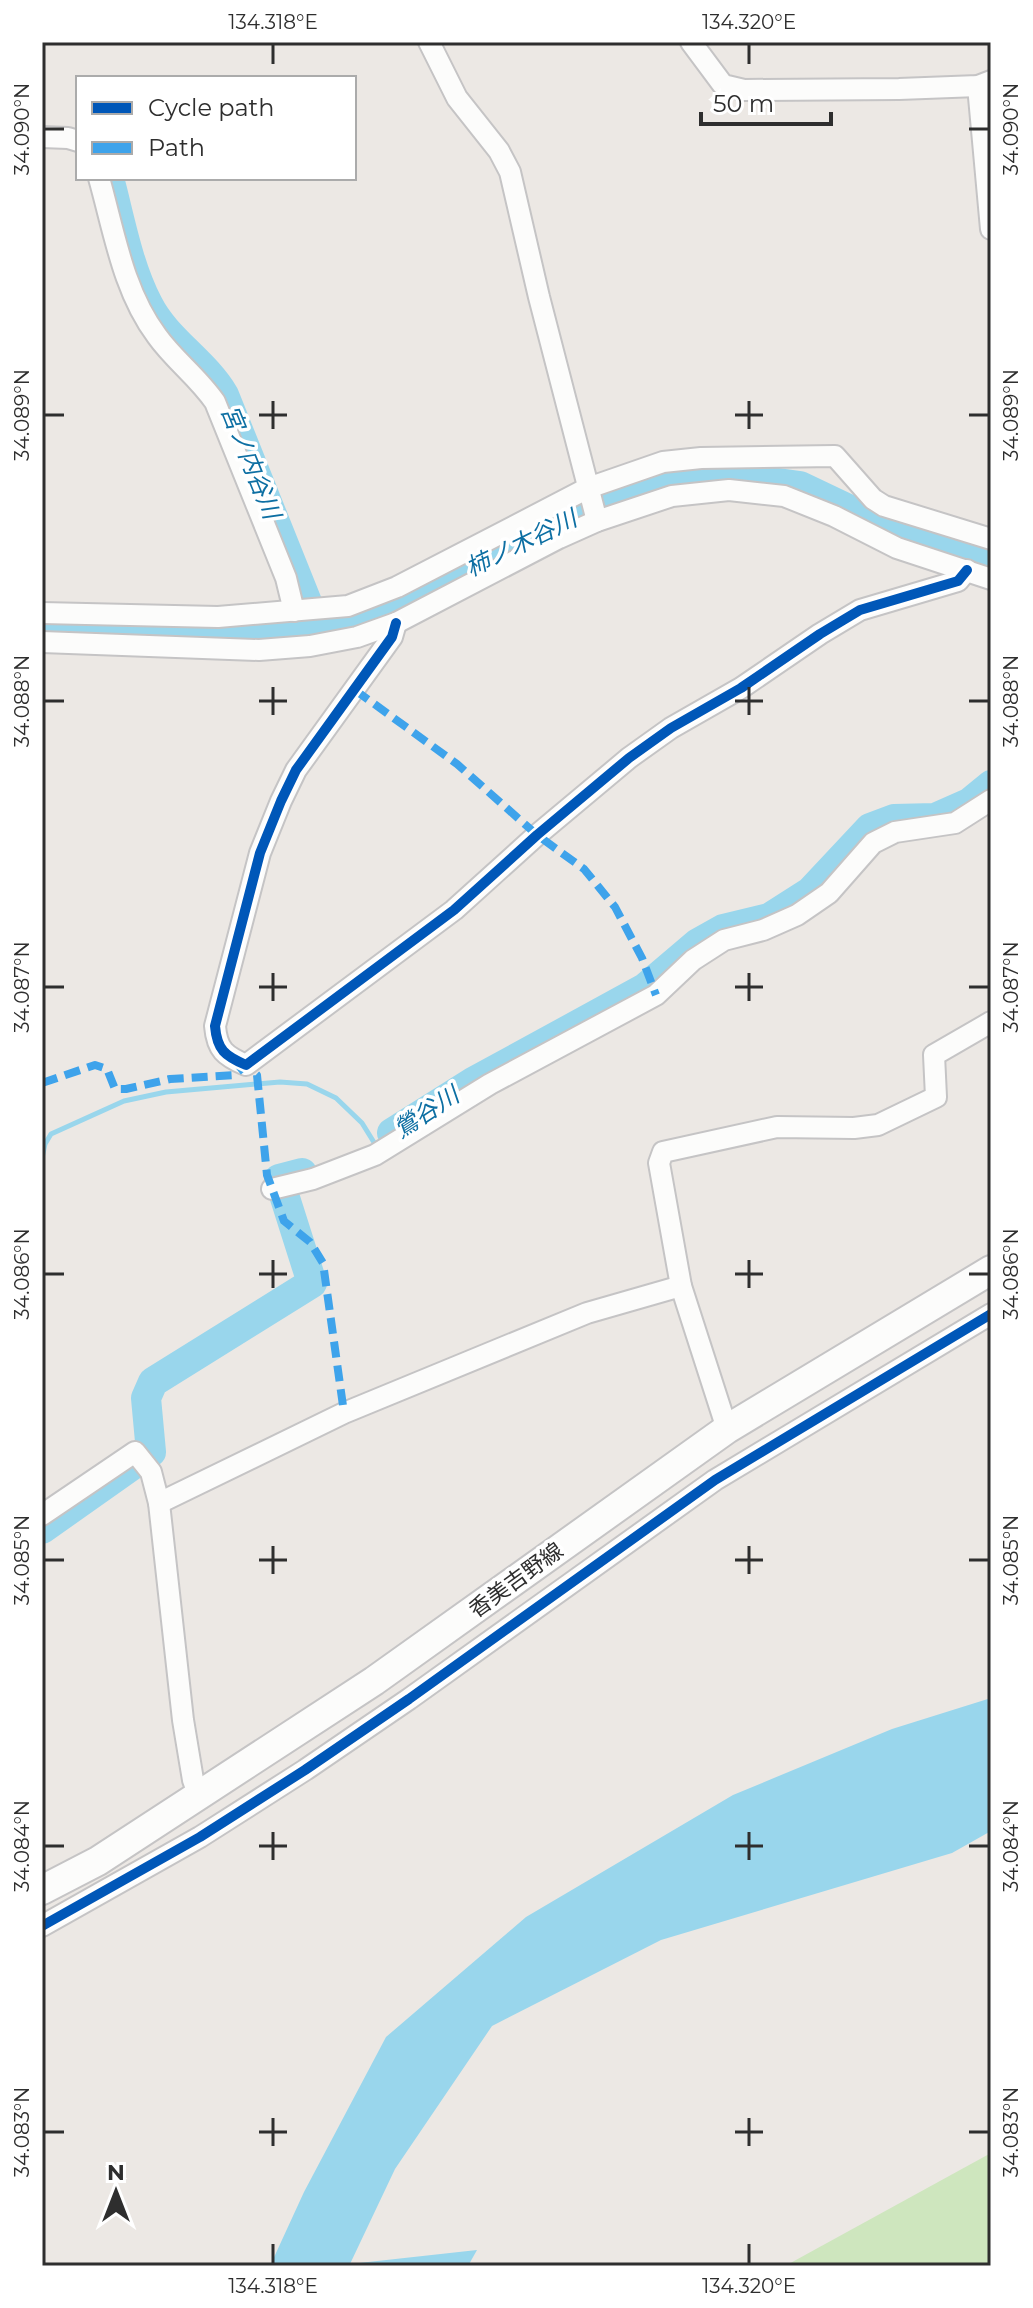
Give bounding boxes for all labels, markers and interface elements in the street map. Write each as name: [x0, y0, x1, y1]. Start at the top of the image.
text: 134.318°E: [228, 10, 318, 34]
text: 134.320°E: [702, 10, 796, 34]
legend: [76, 76, 356, 180]
scale bar: [701, 76, 831, 126]
text: 34.090°N: [10, 83, 34, 175]
text: 34.090°N: [999, 83, 1023, 175]
text: 50 m: [713, 89, 774, 118]
text: Cycle path: [148, 93, 275, 122]
text: Path: [148, 133, 205, 162]
text: 34.089°N: [10, 369, 34, 461]
text: 34.089°N: [999, 369, 1023, 461]
water label: 宮ノ内谷川: [215, 401, 288, 526]
water label: 柿ノ木谷川: [461, 502, 584, 582]
text: 34.088°N: [10, 655, 34, 747]
text: 34.088°N: [999, 655, 1023, 747]
text: 34.087°N: [10, 941, 34, 1033]
text: 34.087°N: [999, 941, 1023, 1033]
water label: 鶯谷川: [388, 1079, 467, 1144]
text: 34.086°N: [10, 1228, 34, 1320]
text: 34.086°N: [999, 1228, 1023, 1320]
text: 34.085°N: [10, 1515, 34, 1605]
text: 34.085°N: [999, 1515, 1023, 1605]
street label: 香美吉野線: [464, 1537, 568, 1623]
text: 34.084°N: [10, 1800, 34, 1892]
text: 34.084°N: [999, 1800, 1023, 1892]
text: 34.083°N: [10, 2087, 34, 2177]
text: 34.083°N: [999, 2087, 1023, 2177]
north arrow: [76, 2152, 156, 2232]
text: N: [107, 2159, 125, 2186]
text: 134.318°E: [228, 2274, 318, 2298]
text: 134.320°E: [702, 2274, 796, 2298]

